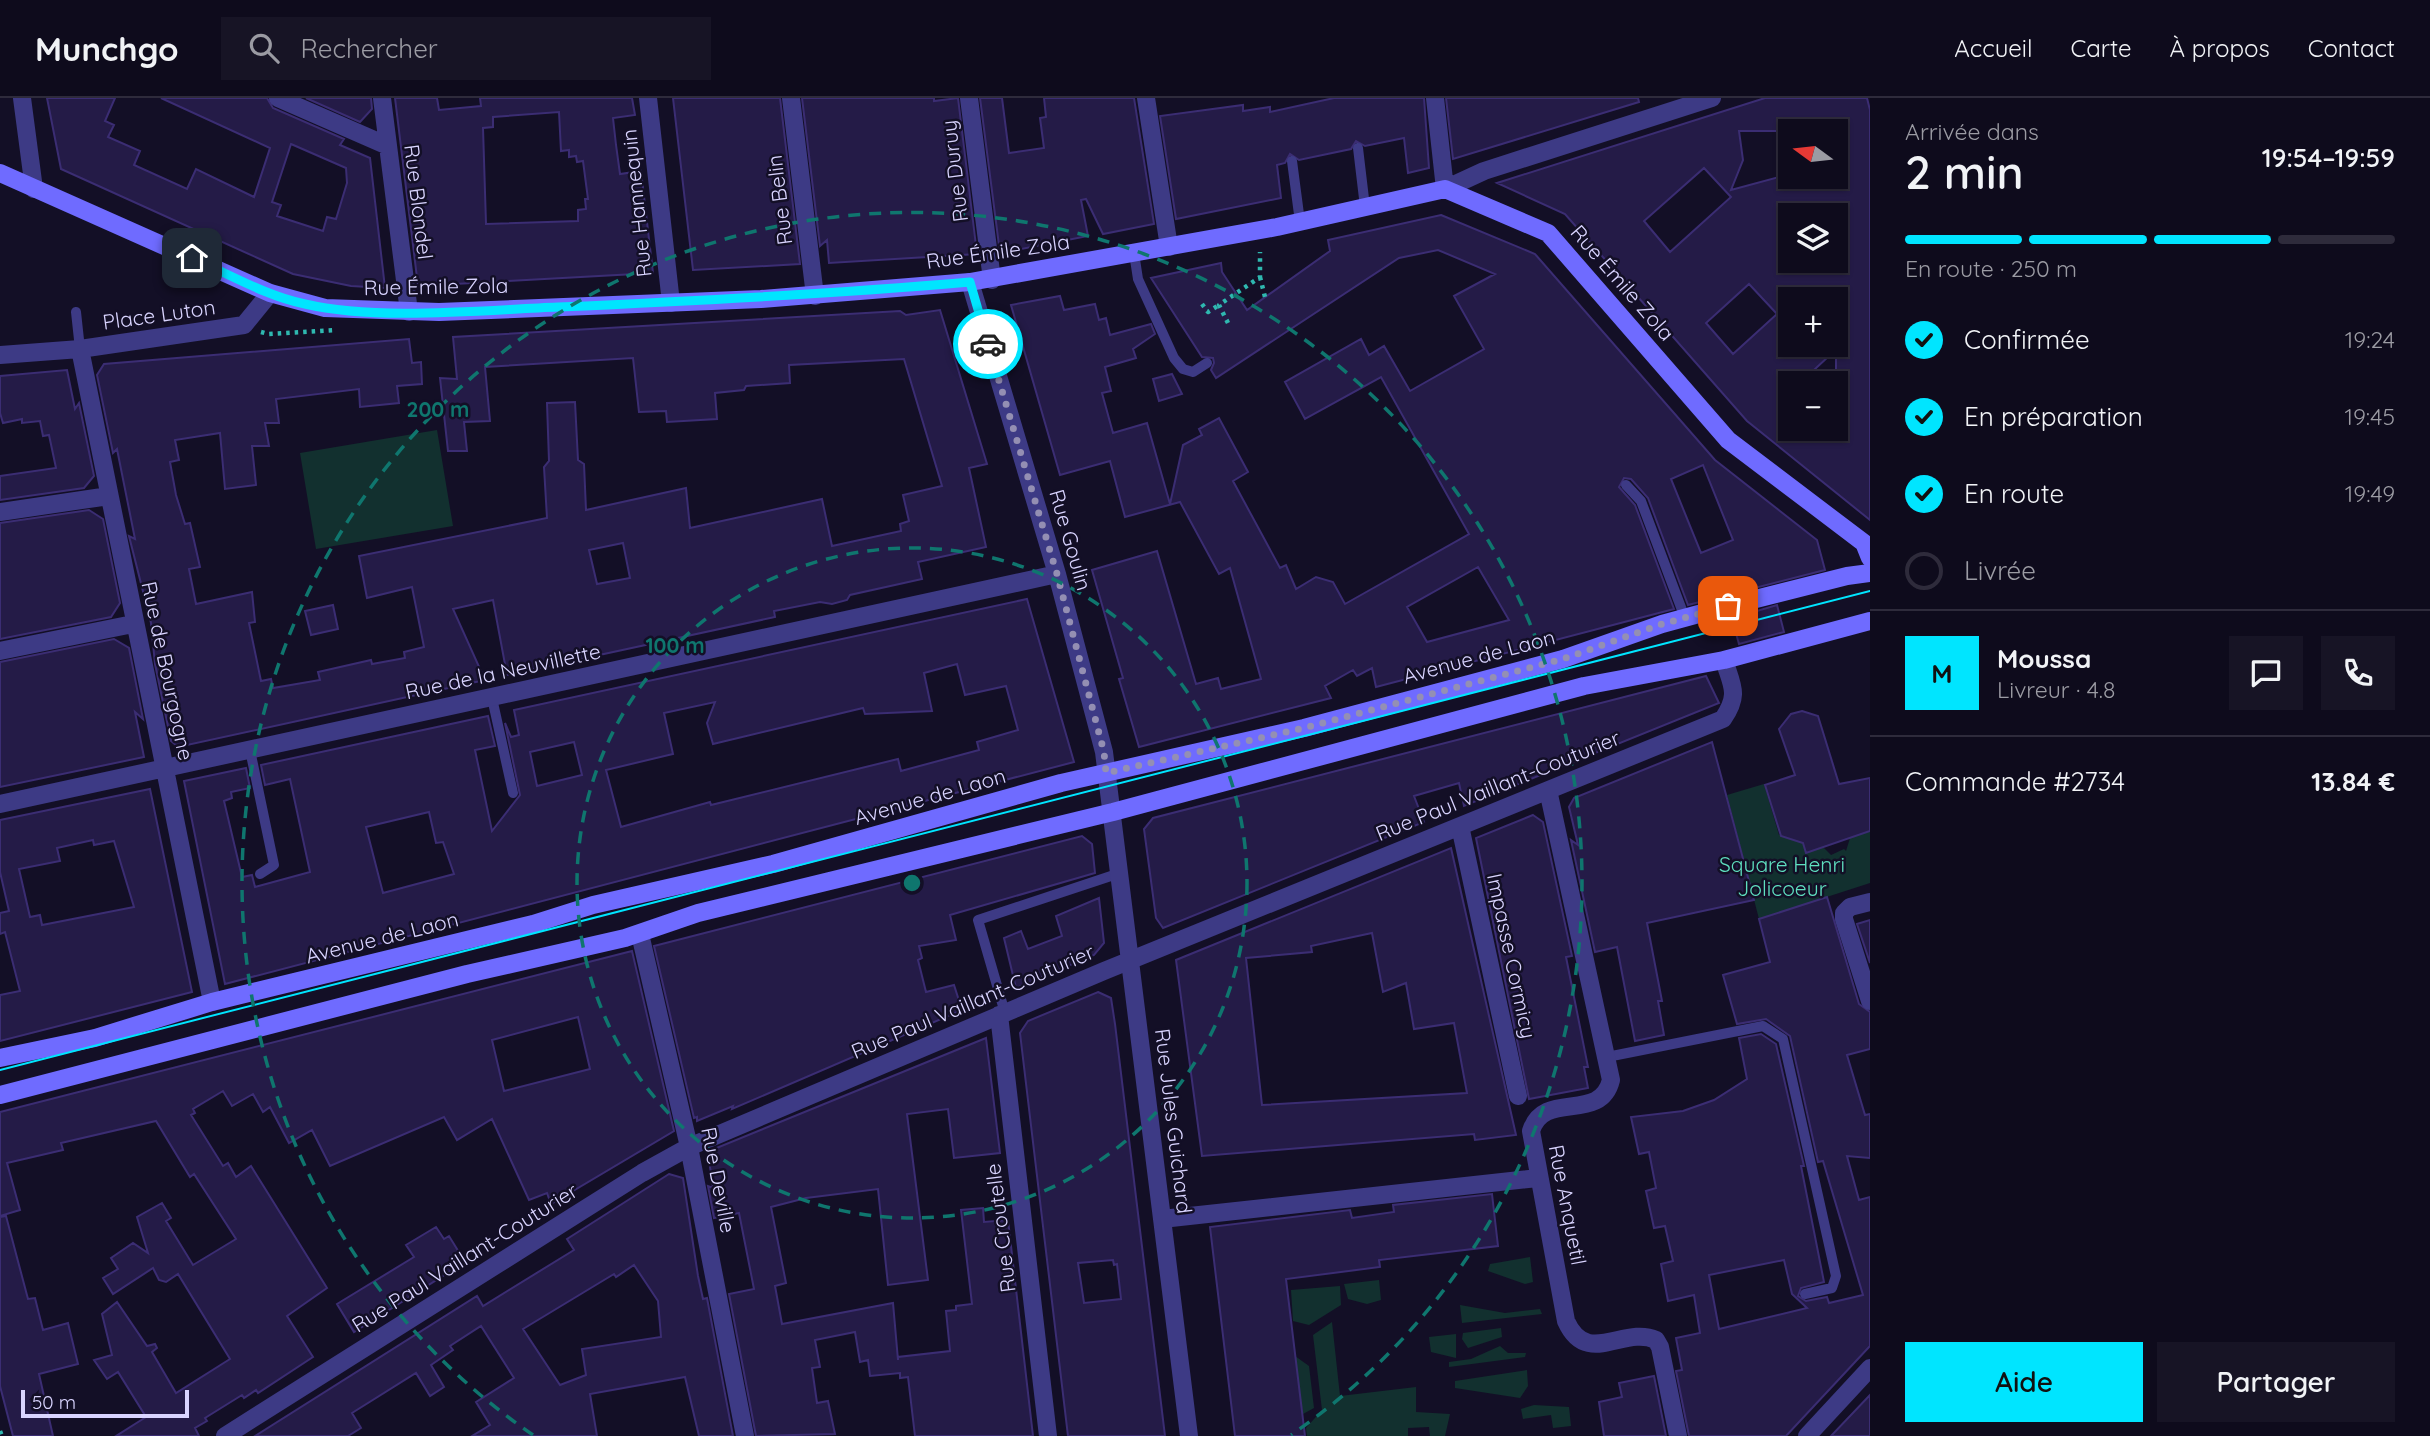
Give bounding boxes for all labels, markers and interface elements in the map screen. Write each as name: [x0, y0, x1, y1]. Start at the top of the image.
search box: [221, 17, 711, 80]
text: Munchgo: [35, 28, 179, 69]
icon: search: [245, 29, 283, 67]
text: Rechercher: [301, 32, 438, 65]
text: Accueil: [1954, 33, 2033, 63]
text: Carte: [2071, 33, 2132, 63]
text: À propos: [2170, 33, 2270, 63]
text: Contact: [2308, 33, 2395, 63]
text: Arrivée dans: [1905, 117, 2039, 146]
street label: Rue Duruy: [935, 119, 973, 224]
north arrow: [1778, 119, 1848, 189]
map controls: [1778, 119, 1848, 441]
street label: Rue Hannequin: [615, 128, 657, 278]
text: 19:54–19:59: [2262, 141, 2395, 174]
street label: Rue Blondel: [399, 143, 439, 261]
text: 2 min: [1905, 143, 2024, 201]
street label: Rue Belin: [761, 154, 797, 247]
button: layers: [1778, 203, 1848, 273]
street label: Rue Émile Zola: [1565, 219, 1680, 346]
pin: [162, 228, 222, 288]
street label: Rue Émile Zola: [924, 228, 1071, 274]
icon: home: [173, 239, 211, 277]
text: En route · 250 m: [1905, 254, 2077, 283]
street label: Rue Émile Zola: [363, 272, 509, 300]
button: +: [1778, 287, 1848, 357]
street label: Place Luton: [101, 293, 217, 335]
courier: [953, 309, 1023, 379]
icon: check: [1905, 321, 1943, 359]
text: Confirmée: [1964, 323, 2090, 356]
icon: car: [969, 325, 1007, 363]
text: 19:24: [2345, 325, 2395, 354]
button: −: [1778, 371, 1848, 441]
text: 200 m: [407, 396, 469, 422]
icon: check: [1905, 398, 1943, 436]
text: En préparation: [1964, 400, 2143, 433]
text: 19:45: [2345, 402, 2395, 431]
icon: check: [1905, 475, 1943, 513]
text: En route: [1964, 477, 2064, 510]
text: 19:49: [2345, 479, 2395, 508]
street label: Rue Goulin: [1044, 486, 1098, 593]
text: Livrée: [1964, 554, 2036, 587]
pin: [1698, 576, 1758, 636]
street label: Rue de Bourgogne: [136, 579, 200, 763]
icon: bag: [1709, 587, 1747, 625]
street label: Avenue de Laon: [1400, 623, 1558, 689]
text: 100 m: [645, 632, 705, 658]
button: chat: [2229, 636, 2303, 710]
button: phone: [2321, 636, 2395, 710]
street label: Rue de la Neuvillette: [403, 638, 603, 704]
text: Moussa: [1997, 642, 2091, 675]
text: M: [1931, 657, 1953, 690]
text: Livreur · 4.8: [1997, 675, 2115, 704]
street label: Rue Paul Vaillant-Couturier: [1372, 724, 1624, 846]
street label: Avenue de Laon: [851, 762, 1009, 830]
text: Commande #2734: [1905, 765, 2125, 798]
text: 13.84 €: [2311, 765, 2395, 798]
park label: Square Henri Jolicoeur: [1719, 851, 1845, 901]
centre of rings: [900, 871, 924, 895]
street label: Impasse Cormicy: [1482, 871, 1542, 1041]
street label: Avenue de Laon: [303, 905, 461, 969]
street label: Rue Paul Vaillant-Couturier: [847, 938, 1098, 1064]
street label: Rue Jules Guichard: [1150, 1027, 1198, 1215]
street label: Rue Deville: [696, 1125, 742, 1235]
street label: Rue Anquetil: [1544, 1142, 1592, 1267]
street label: Rue Croutelle: [979, 1162, 1021, 1294]
street label: Rue Paul Vaillant-Couturier: [347, 1177, 582, 1337]
button: Aide: [1905, 1342, 2143, 1422]
button: Partager: [2157, 1342, 2395, 1422]
scale bar: [21, 1387, 189, 1419]
text: 50 m: [32, 1390, 76, 1414]

